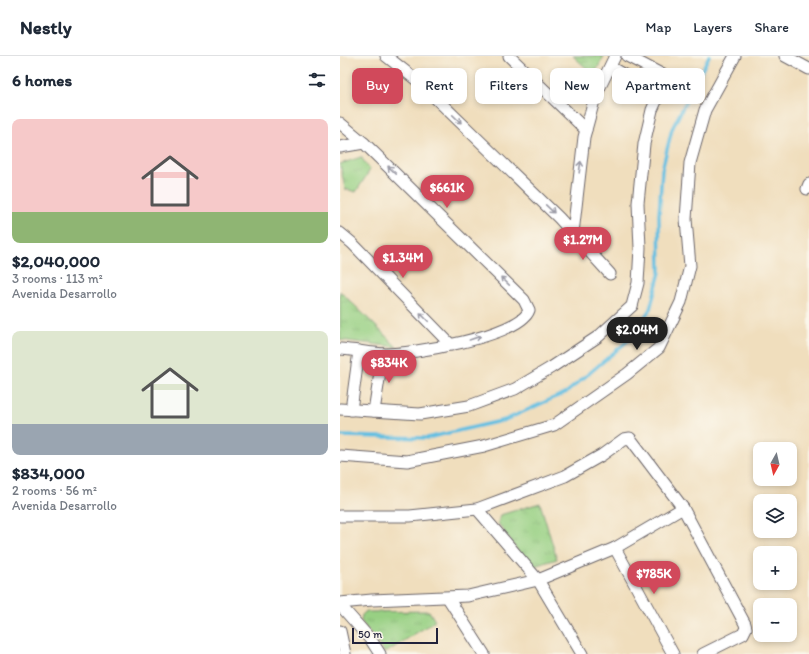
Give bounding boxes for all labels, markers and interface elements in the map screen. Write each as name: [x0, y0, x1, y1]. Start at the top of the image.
text: Nestly: [20, 16, 72, 39]
text: Map: [646, 19, 671, 36]
text: Layers: [693, 19, 732, 36]
text: Share: [754, 19, 789, 36]
chip: Buy: [352, 68, 403, 104]
chip: Rent: [411, 68, 467, 104]
chip: Filters: [475, 68, 542, 104]
chip: New: [550, 68, 604, 104]
chip: Apartment: [612, 68, 705, 104]
icon: filters: [306, 69, 328, 91]
text: 6 homes: [12, 70, 72, 90]
one-way arrow: [452, 114, 462, 124]
icon: home: [134, 145, 206, 217]
one-way arrow: [576, 161, 584, 174]
one-way arrow: [387, 165, 397, 175]
pin: $661K: [419, 175, 475, 209]
text: $661K: [430, 180, 464, 195]
one-way arrow: [545, 205, 555, 214]
pin: $1.27M: [550, 227, 616, 261]
text: $1.27M: [563, 232, 603, 247]
pin: $1.34M: [370, 245, 436, 279]
text: $1.34M: [383, 250, 423, 265]
text: $2,040,000: [12, 251, 100, 271]
text: 3 rooms · 113 m²: [12, 271, 103, 286]
one-way arrow: [500, 276, 510, 285]
text: Avenida Desarrollo: [12, 286, 117, 301]
one-way arrow: [419, 312, 429, 322]
pin: $2.04M: [604, 317, 670, 351]
text: $2.04M: [616, 322, 658, 337]
one-way arrow: [469, 334, 481, 342]
pin: $834K: [361, 350, 417, 384]
text: $834K: [371, 355, 407, 370]
icon: home: [134, 357, 206, 429]
north arrow: [753, 442, 797, 486]
map controls: [753, 442, 797, 642]
text: $834,000: [12, 463, 85, 483]
text: 2 rooms · 56 m²: [12, 483, 97, 498]
button: layers: [753, 494, 797, 538]
text: Avenida Desarrollo: [12, 498, 117, 513]
button: +: [753, 546, 797, 590]
pin: $785K: [626, 561, 682, 595]
text: $785K: [636, 566, 672, 581]
button: −: [753, 598, 797, 642]
scale bar: [352, 626, 438, 645]
text: 50 m: [358, 628, 382, 641]

